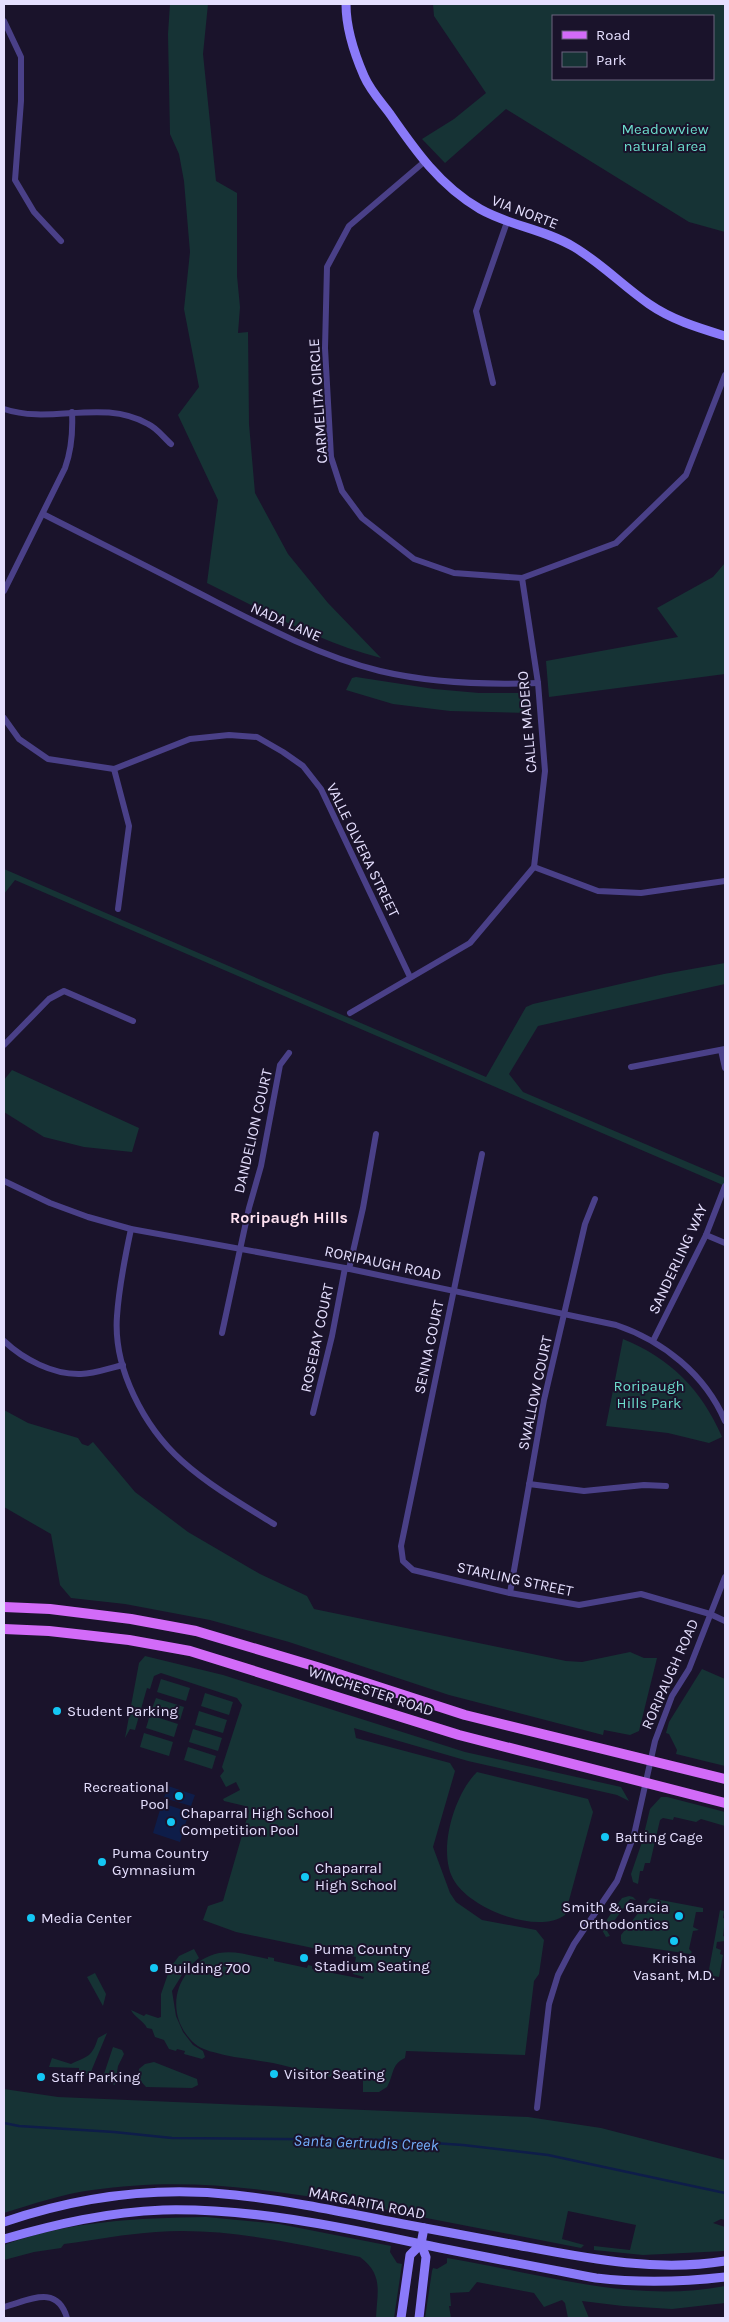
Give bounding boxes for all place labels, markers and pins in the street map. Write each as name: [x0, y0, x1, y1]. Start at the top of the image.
place label: Student Parking: [67, 1702, 179, 1720]
marker: Student Parking: [51, 1705, 63, 1717]
place label: Recreational Pool: [83, 1778, 169, 1813]
marker: Recreational Pool: [173, 1790, 185, 1802]
place label: Chaparral High School Competition Pool: [181, 1804, 333, 1839]
marker: Chaparral High School Competition Pool: [165, 1816, 177, 1828]
place label: Batting Cage: [615, 1828, 703, 1846]
marker: Batting Cage: [599, 1831, 611, 1843]
place label: Puma Country Gymnasium: [112, 1844, 209, 1879]
marker: Puma Country Gymnasium: [96, 1856, 108, 1868]
place label: Chaparral High School: [315, 1859, 397, 1894]
marker: Chaparral High School: [299, 1871, 311, 1883]
place label: Smith & Garcia Orthodontics: [562, 1898, 669, 1933]
place label: Media Center: [41, 1909, 132, 1927]
marker: Smith & Garcia Orthodontics: [673, 1910, 685, 1922]
marker: Media Center: [25, 1912, 37, 1924]
marker: Krisha Vasant, M.D.: [668, 1935, 680, 1947]
place label: Puma Country Stadium Seating: [314, 1940, 430, 1975]
place label: Krisha Vasant, M.D.: [633, 1949, 715, 1984]
marker: Puma Country Stadium Seating: [298, 1952, 310, 1964]
place label: Building 700: [164, 1959, 250, 1977]
marker: Building 700: [148, 1962, 160, 1974]
place label: Visitor Seating: [284, 2065, 385, 2083]
place label: Staff Parking: [51, 2068, 141, 2086]
marker: Visitor Seating: [268, 2068, 280, 2080]
marker: Staff Parking: [35, 2071, 47, 2083]

